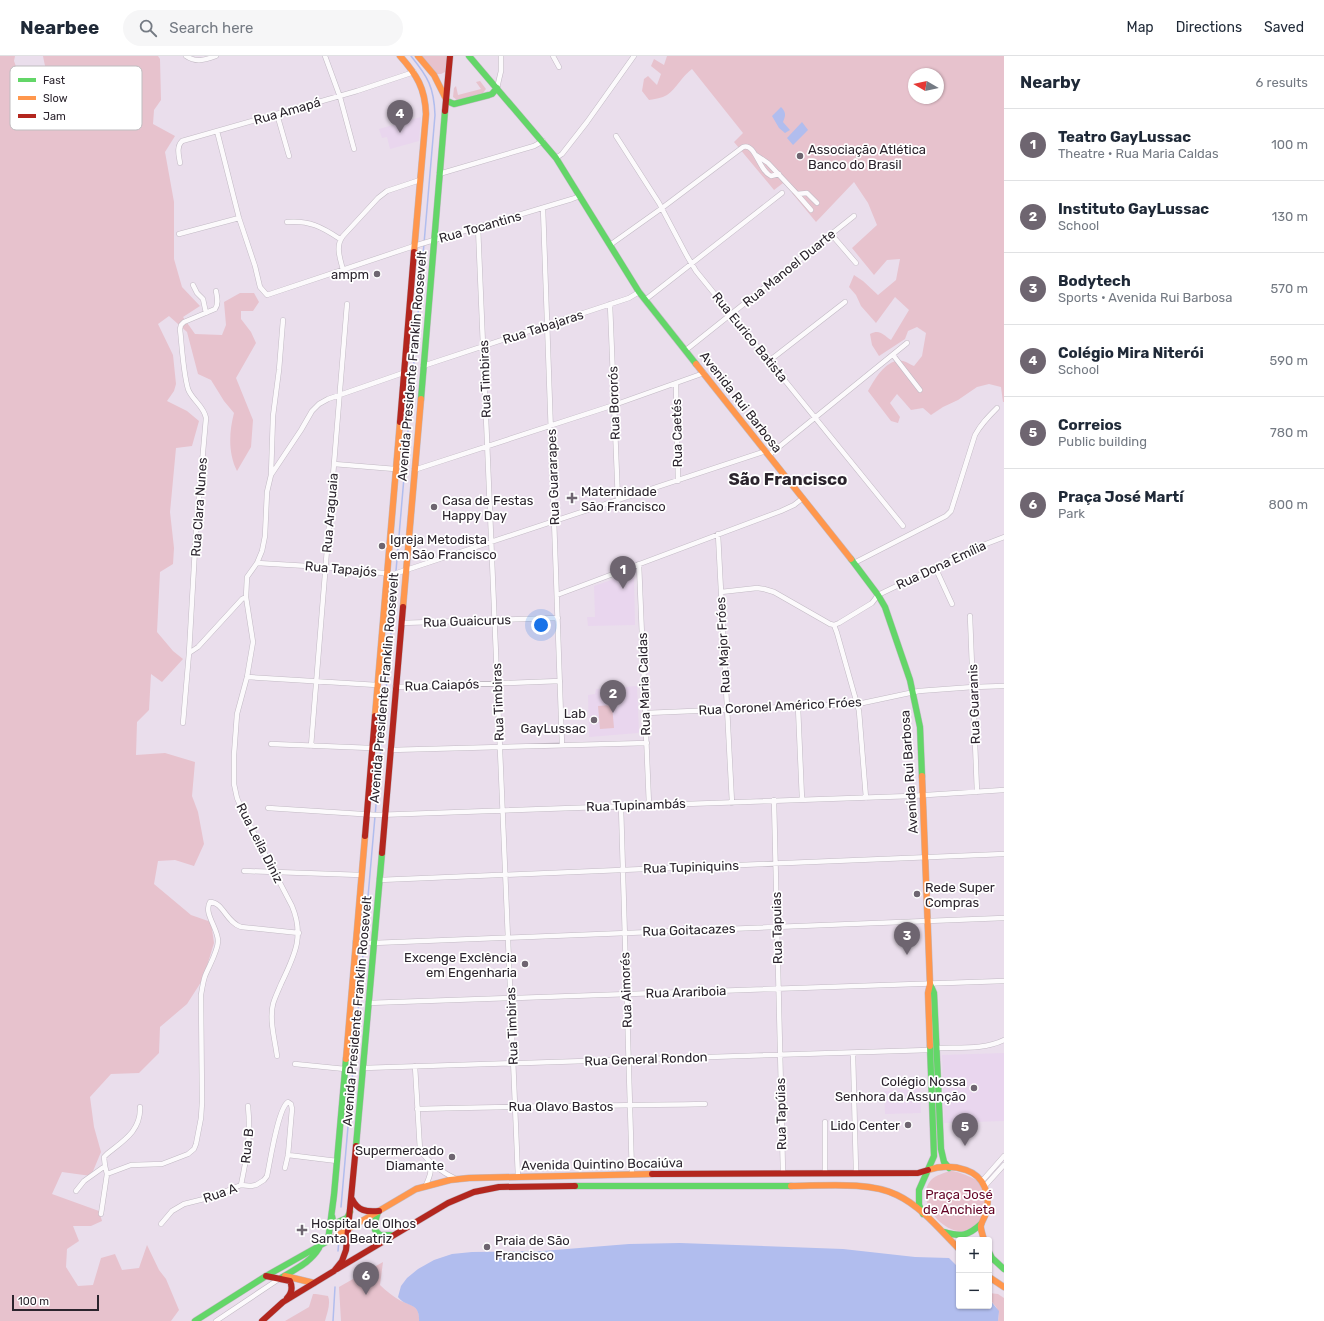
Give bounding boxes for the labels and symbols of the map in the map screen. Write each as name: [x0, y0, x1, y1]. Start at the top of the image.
legend: [10, 66, 142, 130]
north arrow: [908, 68, 944, 104]
text: Fast: [43, 74, 66, 87]
text: Slow: [43, 92, 68, 105]
street label: Rua Amapá: [252, 94, 322, 128]
pin: 4: [387, 100, 413, 133]
text: Jam: [43, 110, 66, 123]
place label: Associação Atlética Banco do Brasil: [808, 142, 926, 172]
marker: Associação Atlética Banco do Brasil: [795, 151, 805, 161]
street label: Rua Tocantins: [437, 208, 523, 246]
street label: Rua Manoel Duarte: [740, 226, 838, 310]
street label: Avenida Presidente Franklin Roosevelt: [394, 250, 430, 482]
place label: ampm: [331, 267, 369, 282]
marker: ampm: [372, 269, 382, 279]
street label: Rua Eurico Batista: [709, 289, 791, 385]
street label: Rua Tabajaras: [501, 307, 586, 347]
street label: Rua Timbiras: [476, 339, 494, 418]
street label: Avenida Rui Barbosa: [697, 348, 785, 456]
street label: Rua Bororós: [605, 365, 623, 440]
street label: Rua Caetés: [669, 398, 685, 468]
street label: Rua Guararapes: [544, 428, 562, 525]
street label: Rua Clara Nunes: [188, 456, 210, 557]
district label: São Francisco: [729, 469, 847, 489]
street label: Rua Araguaia: [319, 472, 342, 554]
place label: Maternidade São Francisco: [581, 484, 666, 514]
marker: Maternidade São Francisco: [566, 492, 578, 504]
place label: Casa de Festas Happy Day: [442, 493, 534, 523]
marker: Casa de Festas Happy Day: [429, 502, 439, 512]
place label: Igreja Metodista em São Francisco: [390, 532, 497, 562]
street label: Rua Dona Emília: [894, 538, 988, 592]
marker: Igreja Metodista em São Francisco: [377, 541, 387, 551]
pin: 1: [610, 556, 636, 589]
street label: Rua Tapajós: [304, 558, 378, 580]
street label: Avenida Presidente Franklin Roosevelt: [366, 572, 402, 804]
street label: Rua Major Fróes: [713, 596, 733, 694]
street label: Rua Guaicurus: [423, 612, 512, 630]
your location: [531, 615, 551, 635]
street label: Rua Maria Caldas: [635, 632, 653, 736]
street label: Rua Timbiras: [489, 662, 507, 741]
street label: Rua Guaranis: [965, 663, 983, 744]
street label: Rua Caiapós: [404, 676, 480, 694]
pin: 2: [600, 680, 626, 713]
street label: Rua Coronel Américo Fróes: [698, 694, 862, 718]
place label: Lab GayLussac: [520, 706, 586, 736]
street label: Avenida Rui Barbosa: [897, 710, 921, 834]
marker: Lab GayLussac: [589, 715, 599, 725]
street label: Rua Tupinambás: [586, 796, 686, 814]
street label: Rua Leila Diniz: [233, 801, 287, 886]
street label: Rua Tupiniquins: [643, 858, 740, 876]
place label: Rede Super Compras: [925, 880, 995, 910]
marker: Rede Super Compras: [912, 889, 922, 899]
street label: Rua Tapuias: [769, 891, 785, 964]
street label: Avenida Presidente Franklin Roosevelt: [339, 895, 375, 1127]
street label: Rua Goitacazes: [642, 921, 736, 939]
pin: 3: [894, 922, 920, 955]
place label: Excenge Exclência em Engenharia: [404, 950, 517, 981]
street label: Rua Aimorés: [617, 951, 635, 1028]
marker: Excenge Exclência em Engenharia: [520, 959, 530, 969]
street label: Rua Arariboia: [645, 983, 727, 1001]
street label: Rua Timbiras: [503, 986, 521, 1065]
street label: Rua General Rondon: [584, 1049, 708, 1069]
place label: Colégio Nossa Senhora da Assunção: [835, 1074, 966, 1104]
street label: Rua Tapúias: [773, 1077, 789, 1150]
marker: Colégio Nossa Senhora da Assunção: [969, 1083, 979, 1093]
street label: Rua Olavo Bastos: [509, 1099, 614, 1114]
pin: 5: [952, 1113, 978, 1146]
place label: Lido Center: [830, 1118, 900, 1133]
marker: Lido Center: [903, 1120, 913, 1130]
street label: Rua B: [238, 1128, 256, 1164]
place label: Supermercado Diamante: [355, 1143, 444, 1173]
marker: Supermercado Diamante: [447, 1152, 457, 1162]
street label: Avenida Quintino Bocaiúva: [521, 1155, 683, 1173]
street label: Rua A: [201, 1180, 239, 1206]
park label: Praça José de Anchieta: [923, 1187, 995, 1217]
place label: Hospital de Olhos Santa Beatriz: [311, 1216, 416, 1246]
marker: Hospital de Olhos Santa Beatriz: [296, 1224, 308, 1236]
place label: Praia de São Francisco: [495, 1233, 570, 1263]
marker: Praia de São Francisco: [482, 1242, 492, 1252]
pin: 6: [353, 1262, 379, 1295]
scale bar: [12, 1293, 99, 1312]

